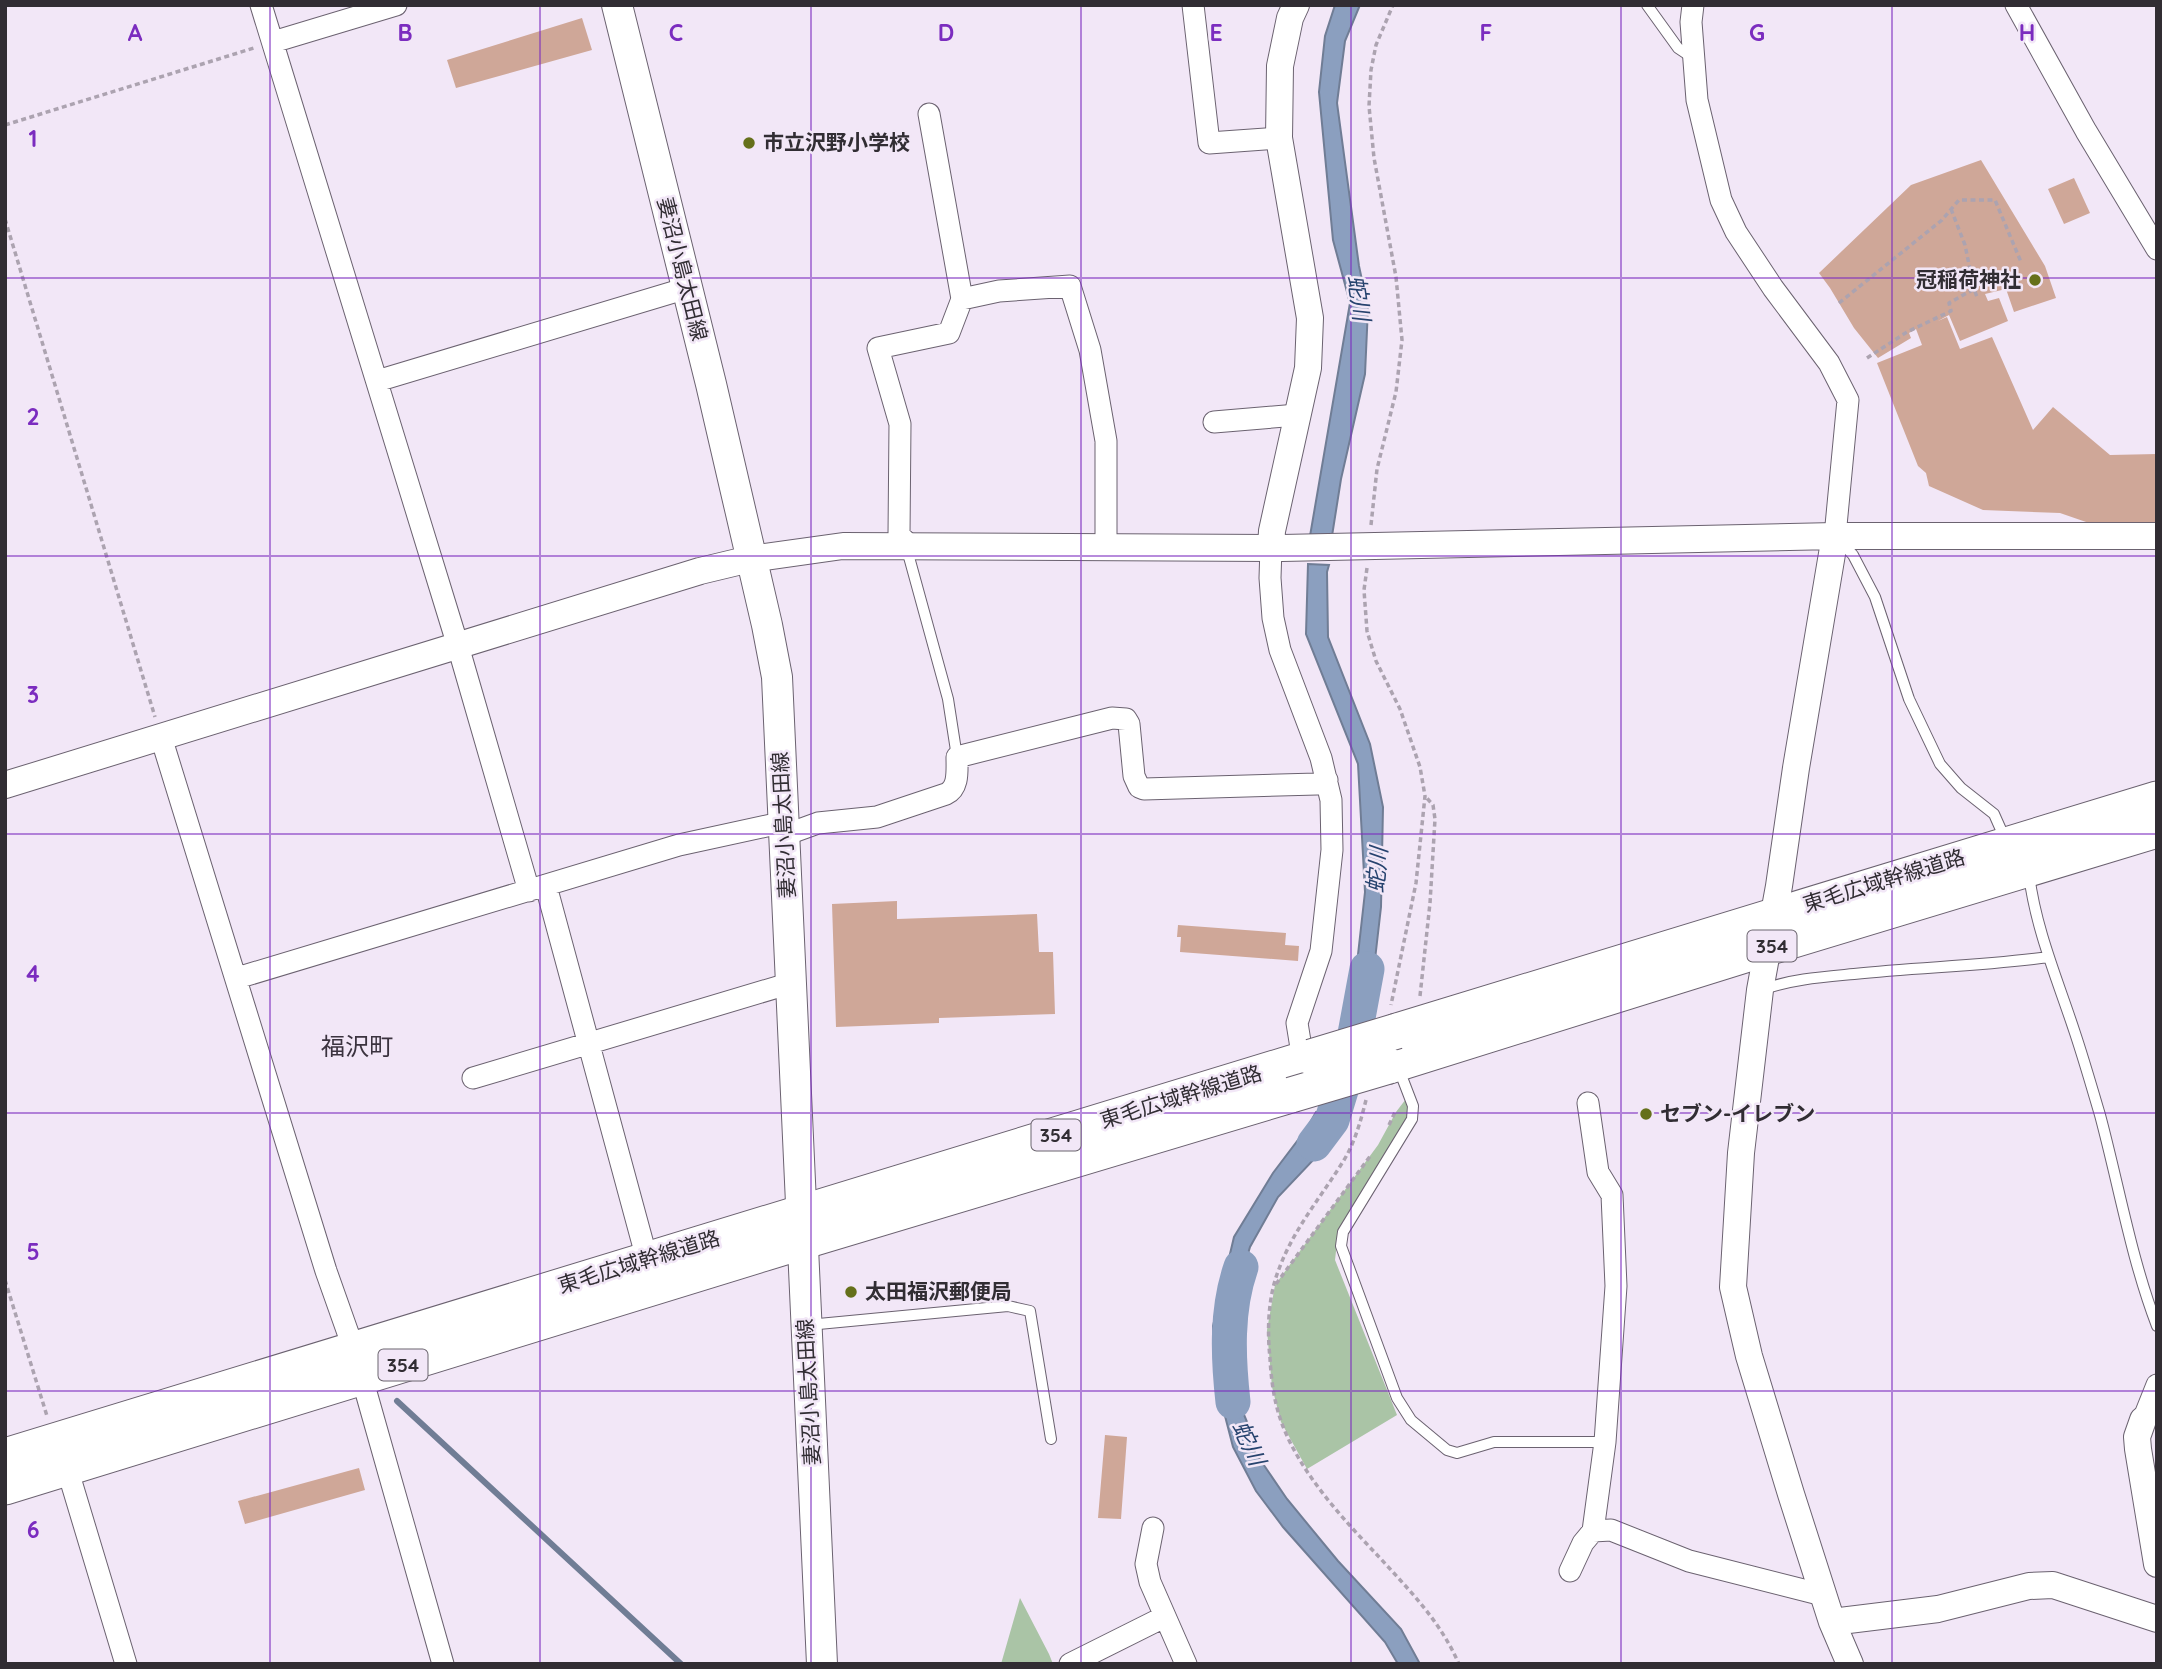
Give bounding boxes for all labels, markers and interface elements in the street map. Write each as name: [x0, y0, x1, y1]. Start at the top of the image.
text: A: [128, 18, 143, 47]
text: B: [397, 18, 413, 47]
text: C: [669, 18, 683, 47]
text: D: [938, 18, 954, 47]
text: E: [1209, 18, 1223, 47]
text: F: [1480, 18, 1492, 47]
text: G: [1749, 18, 1765, 47]
text: H: [2019, 18, 2035, 47]
text: 1: [29, 124, 37, 153]
place label: 市立沢野小学校: [763, 129, 910, 155]
marker: 市立沢野小学校: [741, 135, 757, 151]
street label: 妻沼小島太田線: [653, 194, 713, 343]
place label: 冠稲荷神社: [1916, 266, 2021, 292]
marker: 冠稲荷神社: [2027, 272, 2043, 288]
water label: 蛇川: [1342, 273, 1377, 326]
text: 2: [26, 402, 40, 431]
text: 3: [27, 680, 39, 709]
street label: 妻沼小島太田線: [766, 751, 800, 899]
water label: 蛇川: [1360, 843, 1393, 894]
street label: 東毛広域幹線道路: [1800, 843, 1968, 917]
road number: 354: [1748, 930, 1796, 962]
text: 4: [26, 959, 40, 988]
district label: 福沢町: [321, 1031, 393, 1061]
street label: 東毛広域幹線道路: [1097, 1059, 1265, 1133]
place label: セブン-イレブン: [1660, 1100, 1815, 1126]
marker: セブン-イレブン: [1638, 1106, 1654, 1122]
road number: 354: [1032, 1120, 1080, 1150]
street label: 東毛広域幹線道路: [555, 1224, 723, 1298]
text: 5: [26, 1237, 40, 1266]
place label: 太田福沢郵便局: [865, 1278, 1012, 1304]
marker: 太田福沢郵便局: [843, 1284, 859, 1300]
street label: 妻沼小島太田線: [791, 1318, 825, 1466]
road number: 354: [378, 1350, 428, 1380]
water label: 蛇川: [1227, 1416, 1274, 1472]
text: 6: [27, 1515, 39, 1544]

